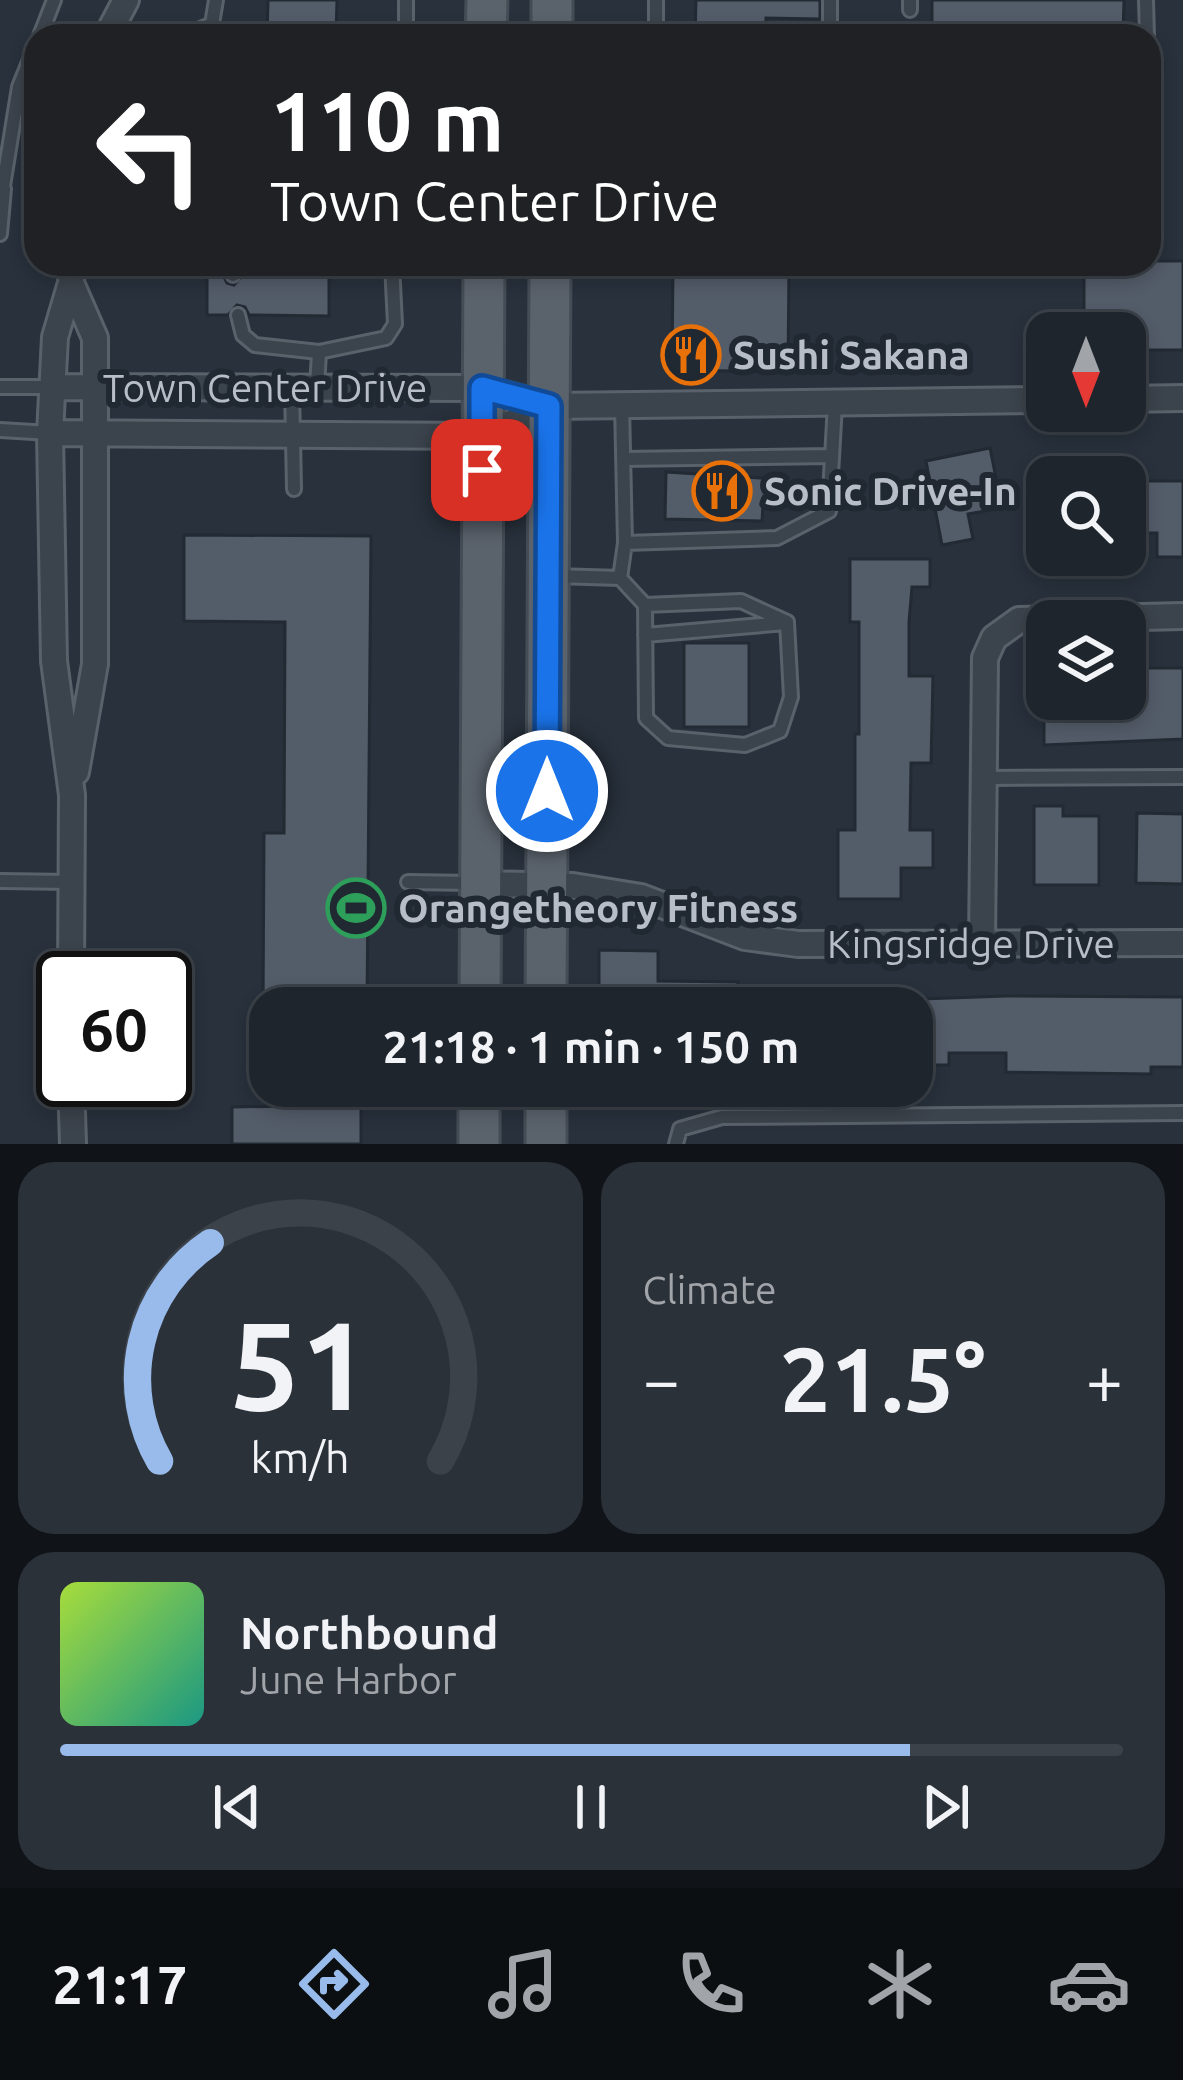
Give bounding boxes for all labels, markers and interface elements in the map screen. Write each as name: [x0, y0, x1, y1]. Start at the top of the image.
icon: left: [72, 72, 228, 228]
text: 110 m: [270, 73, 504, 167]
text: Town Center Drive: [270, 171, 719, 231]
north arrow: [1026, 312, 1146, 432]
map controls: [1026, 312, 1146, 720]
restaurant icon: Sushi Sakana: [660, 324, 722, 386]
place label: Sushi Sakana: [733, 333, 970, 376]
street label: Town Center Drive: [103, 366, 427, 409]
pin: [431, 419, 533, 521]
icon: arrive: [449, 437, 515, 503]
button: search: [1026, 456, 1146, 576]
restaurant icon: Sonic Drive-In: [691, 460, 753, 522]
place label: Sonic Drive-In: [764, 469, 1017, 512]
button: layers: [1026, 600, 1146, 720]
position arrow: [484, 728, 610, 854]
sports icon: Orangetheory Fitness: [325, 877, 387, 939]
place label: Orangetheory Fitness: [398, 886, 798, 929]
street label: Kingsridge Drive: [827, 922, 1115, 965]
speed limit sign: 60: [36, 951, 192, 1107]
text: 21:18 · 1 min · 150 m: [383, 1021, 799, 1072]
text: Climate: [643, 1268, 777, 1311]
text: 51: [230, 1294, 371, 1434]
text: 21.5°: [780, 1328, 986, 1429]
text: −: [643, 1342, 680, 1416]
text: +: [1086, 1342, 1123, 1416]
text: km/h: [251, 1433, 350, 1481]
text: Northbound: [240, 1607, 499, 1658]
text: June Harbor: [240, 1658, 457, 1701]
icon: previous: [204, 1774, 270, 1840]
icon: pause: [558, 1774, 624, 1840]
icon: next: [913, 1774, 979, 1840]
icon: directions: [292, 1942, 376, 2026]
icon: music: [481, 1942, 565, 2026]
icon: phone: [669, 1942, 753, 2026]
icon: climate: [858, 1942, 942, 2026]
icon: car: [1047, 1942, 1131, 2026]
text: 21:17: [52, 1954, 187, 2014]

